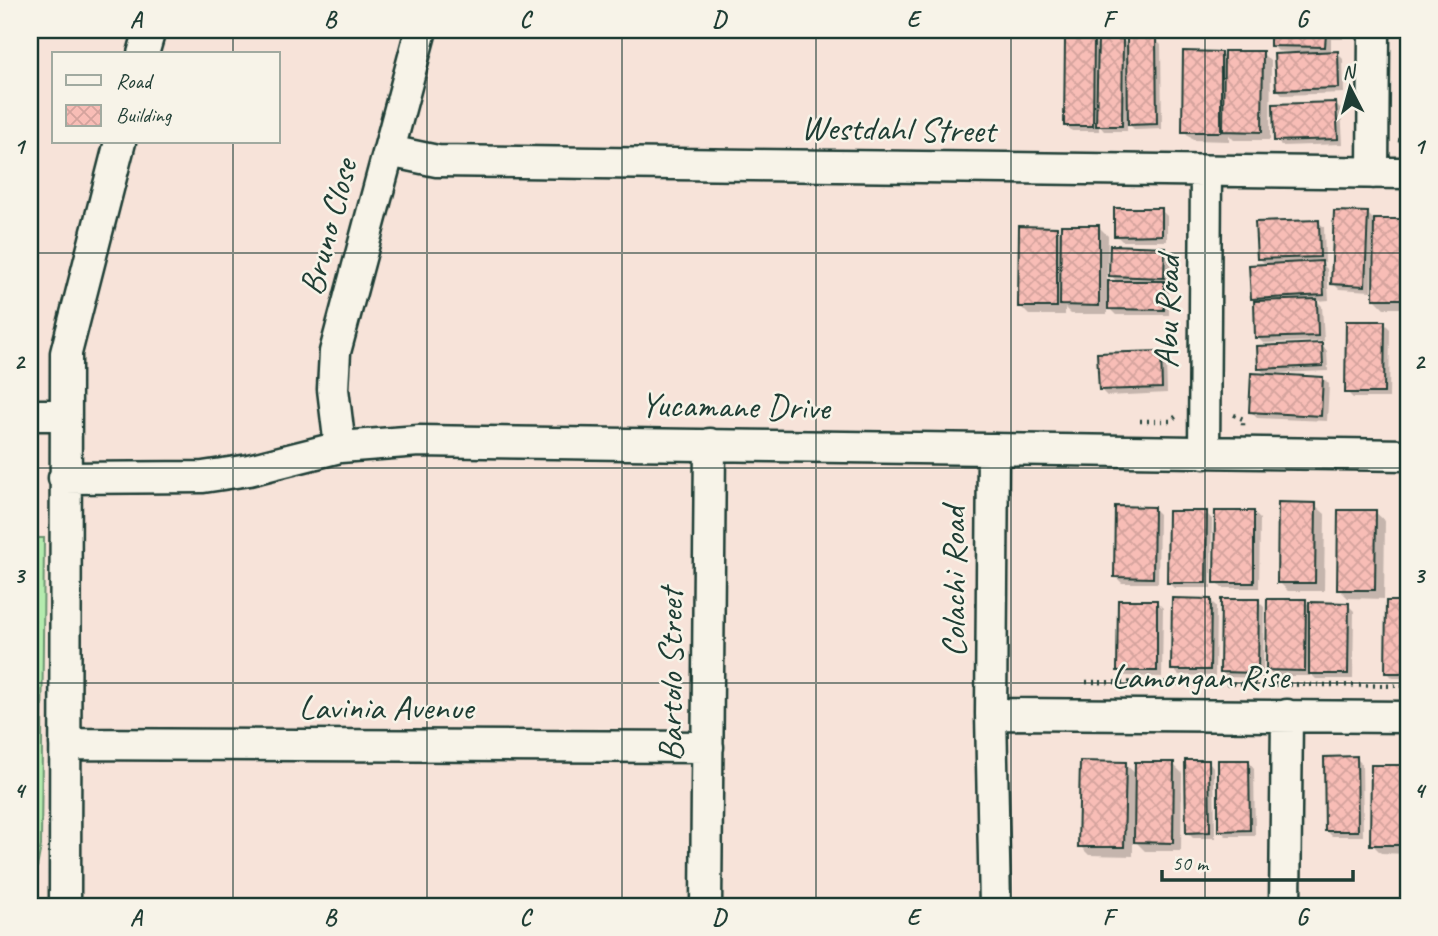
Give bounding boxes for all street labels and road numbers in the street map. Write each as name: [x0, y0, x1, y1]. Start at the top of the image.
street label: Westdahl Street: [800, 105, 999, 153]
street label: Bruno Close: [288, 152, 368, 300]
street label: Abu Road: [1144, 250, 1191, 369]
street label: Yucamane Drive: [640, 382, 832, 430]
street label: Colachi Road: [931, 501, 976, 657]
street label: Bartolo Street: [648, 584, 693, 762]
street label: Lamongan Rise: [1111, 654, 1291, 699]
street label: Lavinia Avenue: [299, 685, 476, 730]

